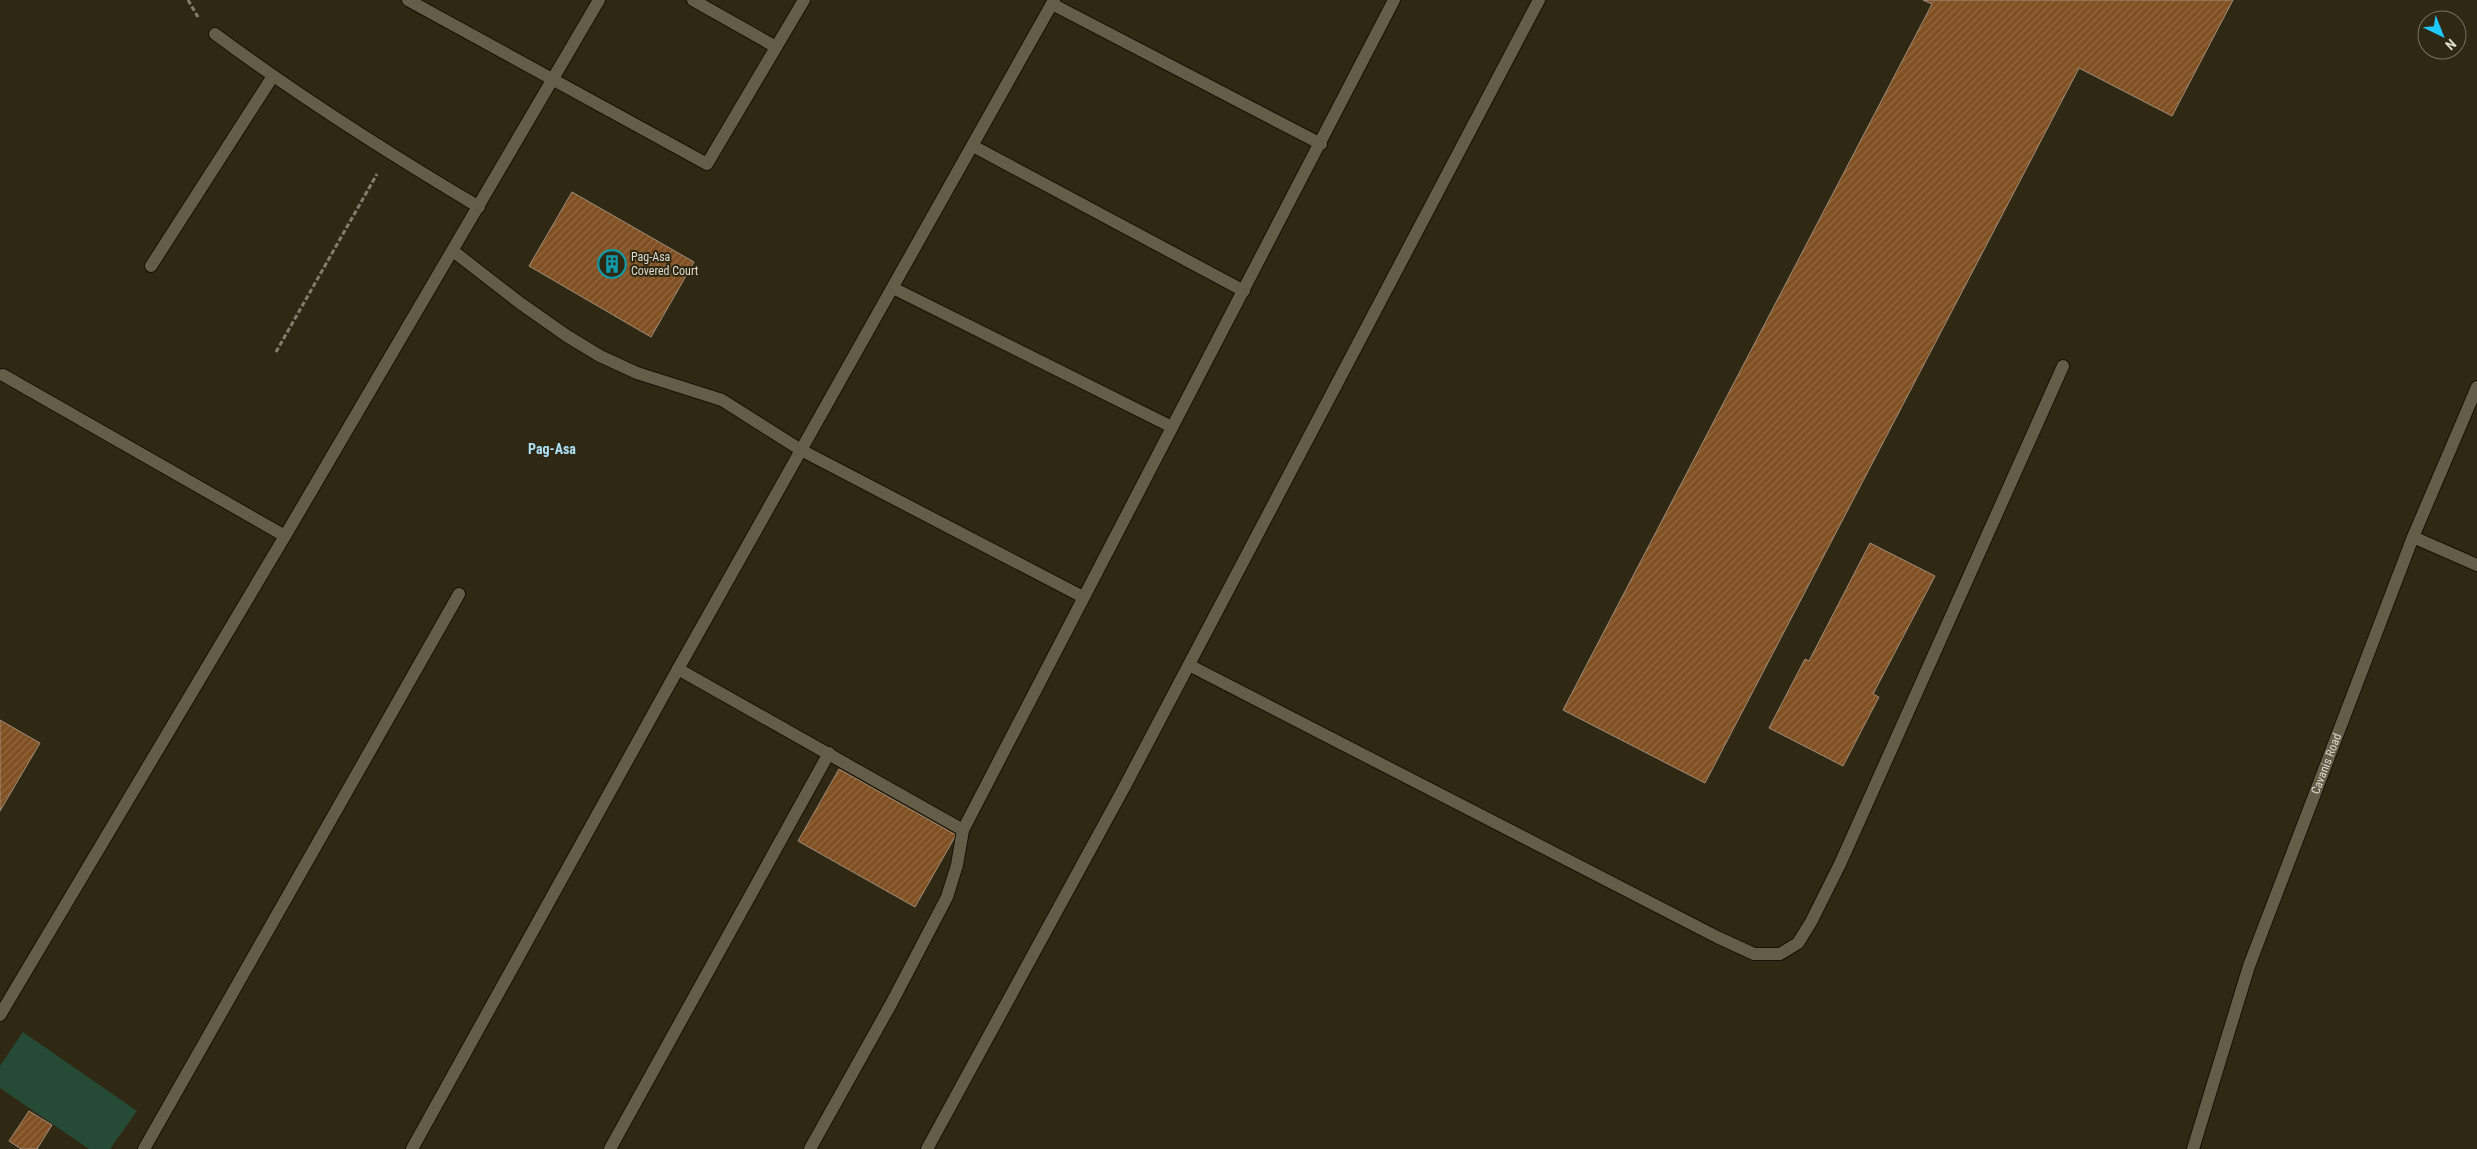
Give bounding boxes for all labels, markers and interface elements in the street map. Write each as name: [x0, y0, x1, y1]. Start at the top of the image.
north arrow: [2417, 10, 2467, 60]
text: N: [2442, 36, 2459, 53]
building icon: Pag-Asa Covered Court: [597, 249, 627, 279]
place label: Pag-Asa Covered Court: [631, 250, 699, 278]
district label: Pag-Asa: [528, 441, 576, 457]
street label: Cavanis Road: [2308, 731, 2344, 796]

